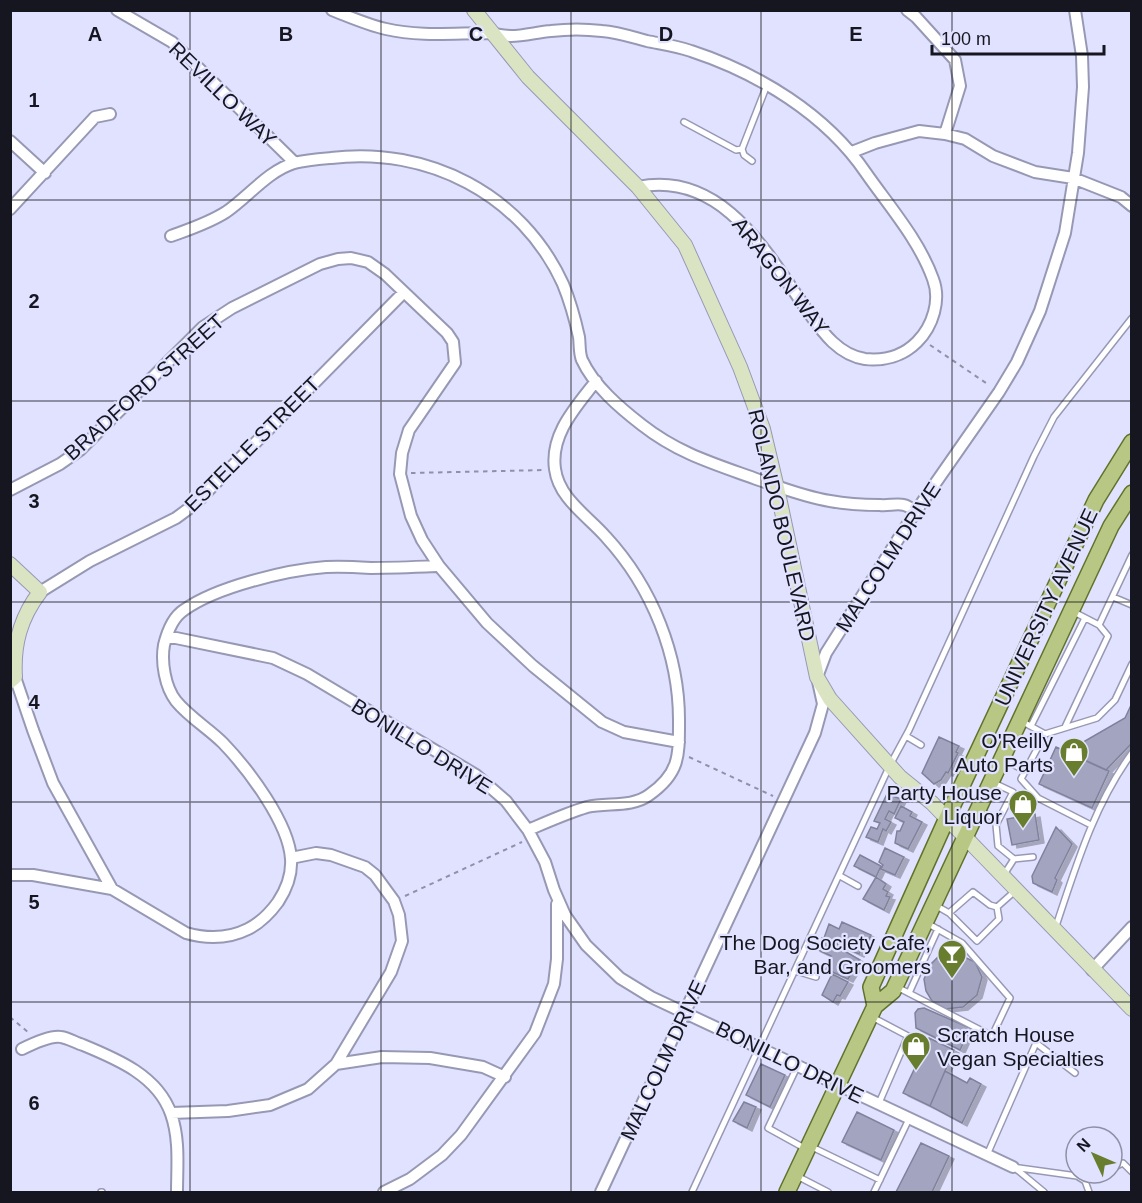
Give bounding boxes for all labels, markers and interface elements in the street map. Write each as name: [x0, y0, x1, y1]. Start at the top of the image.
scale bar: [932, 18, 1104, 56]
text: A: [88, 23, 102, 45]
text: B: [279, 23, 293, 45]
text: C: [469, 23, 483, 45]
text: D: [659, 23, 673, 45]
text: E: [849, 23, 863, 45]
text: 100 m: [941, 29, 991, 49]
street label: REVILLO WAY: [165, 37, 281, 151]
text: 1: [28, 89, 40, 111]
street label: ARAGON WAY: [728, 213, 834, 339]
text: 2: [28, 290, 40, 312]
street label: BRADFORD STREET: [60, 309, 229, 465]
street label: ESTELLE STREET: [180, 372, 324, 516]
street label: ROLANDO BOULEVARD: [744, 407, 820, 643]
street label: MALCOLM DRIVE: [831, 478, 945, 636]
text: 3: [28, 490, 40, 512]
street label: UNIVERSITY AVENUE: [990, 505, 1102, 709]
text: 4: [28, 691, 40, 713]
street label: BONILLO DRIVE: [348, 694, 496, 798]
place label: O'Reilly Auto Parts: [955, 729, 1053, 776]
shop icon: O'Reilly Auto Parts: [1058, 736, 1090, 778]
place label: Party House Liquor: [886, 781, 1002, 828]
shop icon: Party House Liquor: [1007, 788, 1039, 830]
text: 5: [28, 891, 40, 913]
place label: The Dog Society Cafe, Bar, and Groomers: [720, 931, 931, 978]
bar icon: The Dog Society Cafe, Bar, and Groomers: [936, 938, 968, 980]
street label: MALCOLM DRIVE: [616, 976, 710, 1144]
street label: BONILLO DRIVE: [713, 1016, 867, 1108]
place label: Scratch House Vegan Specialties: [937, 1023, 1104, 1070]
shop icon: Scratch House Vegan Specialties: [900, 1030, 932, 1072]
text: 6: [28, 1092, 40, 1114]
north arrow: [1064, 1125, 1124, 1185]
text: N: [1073, 1135, 1094, 1155]

